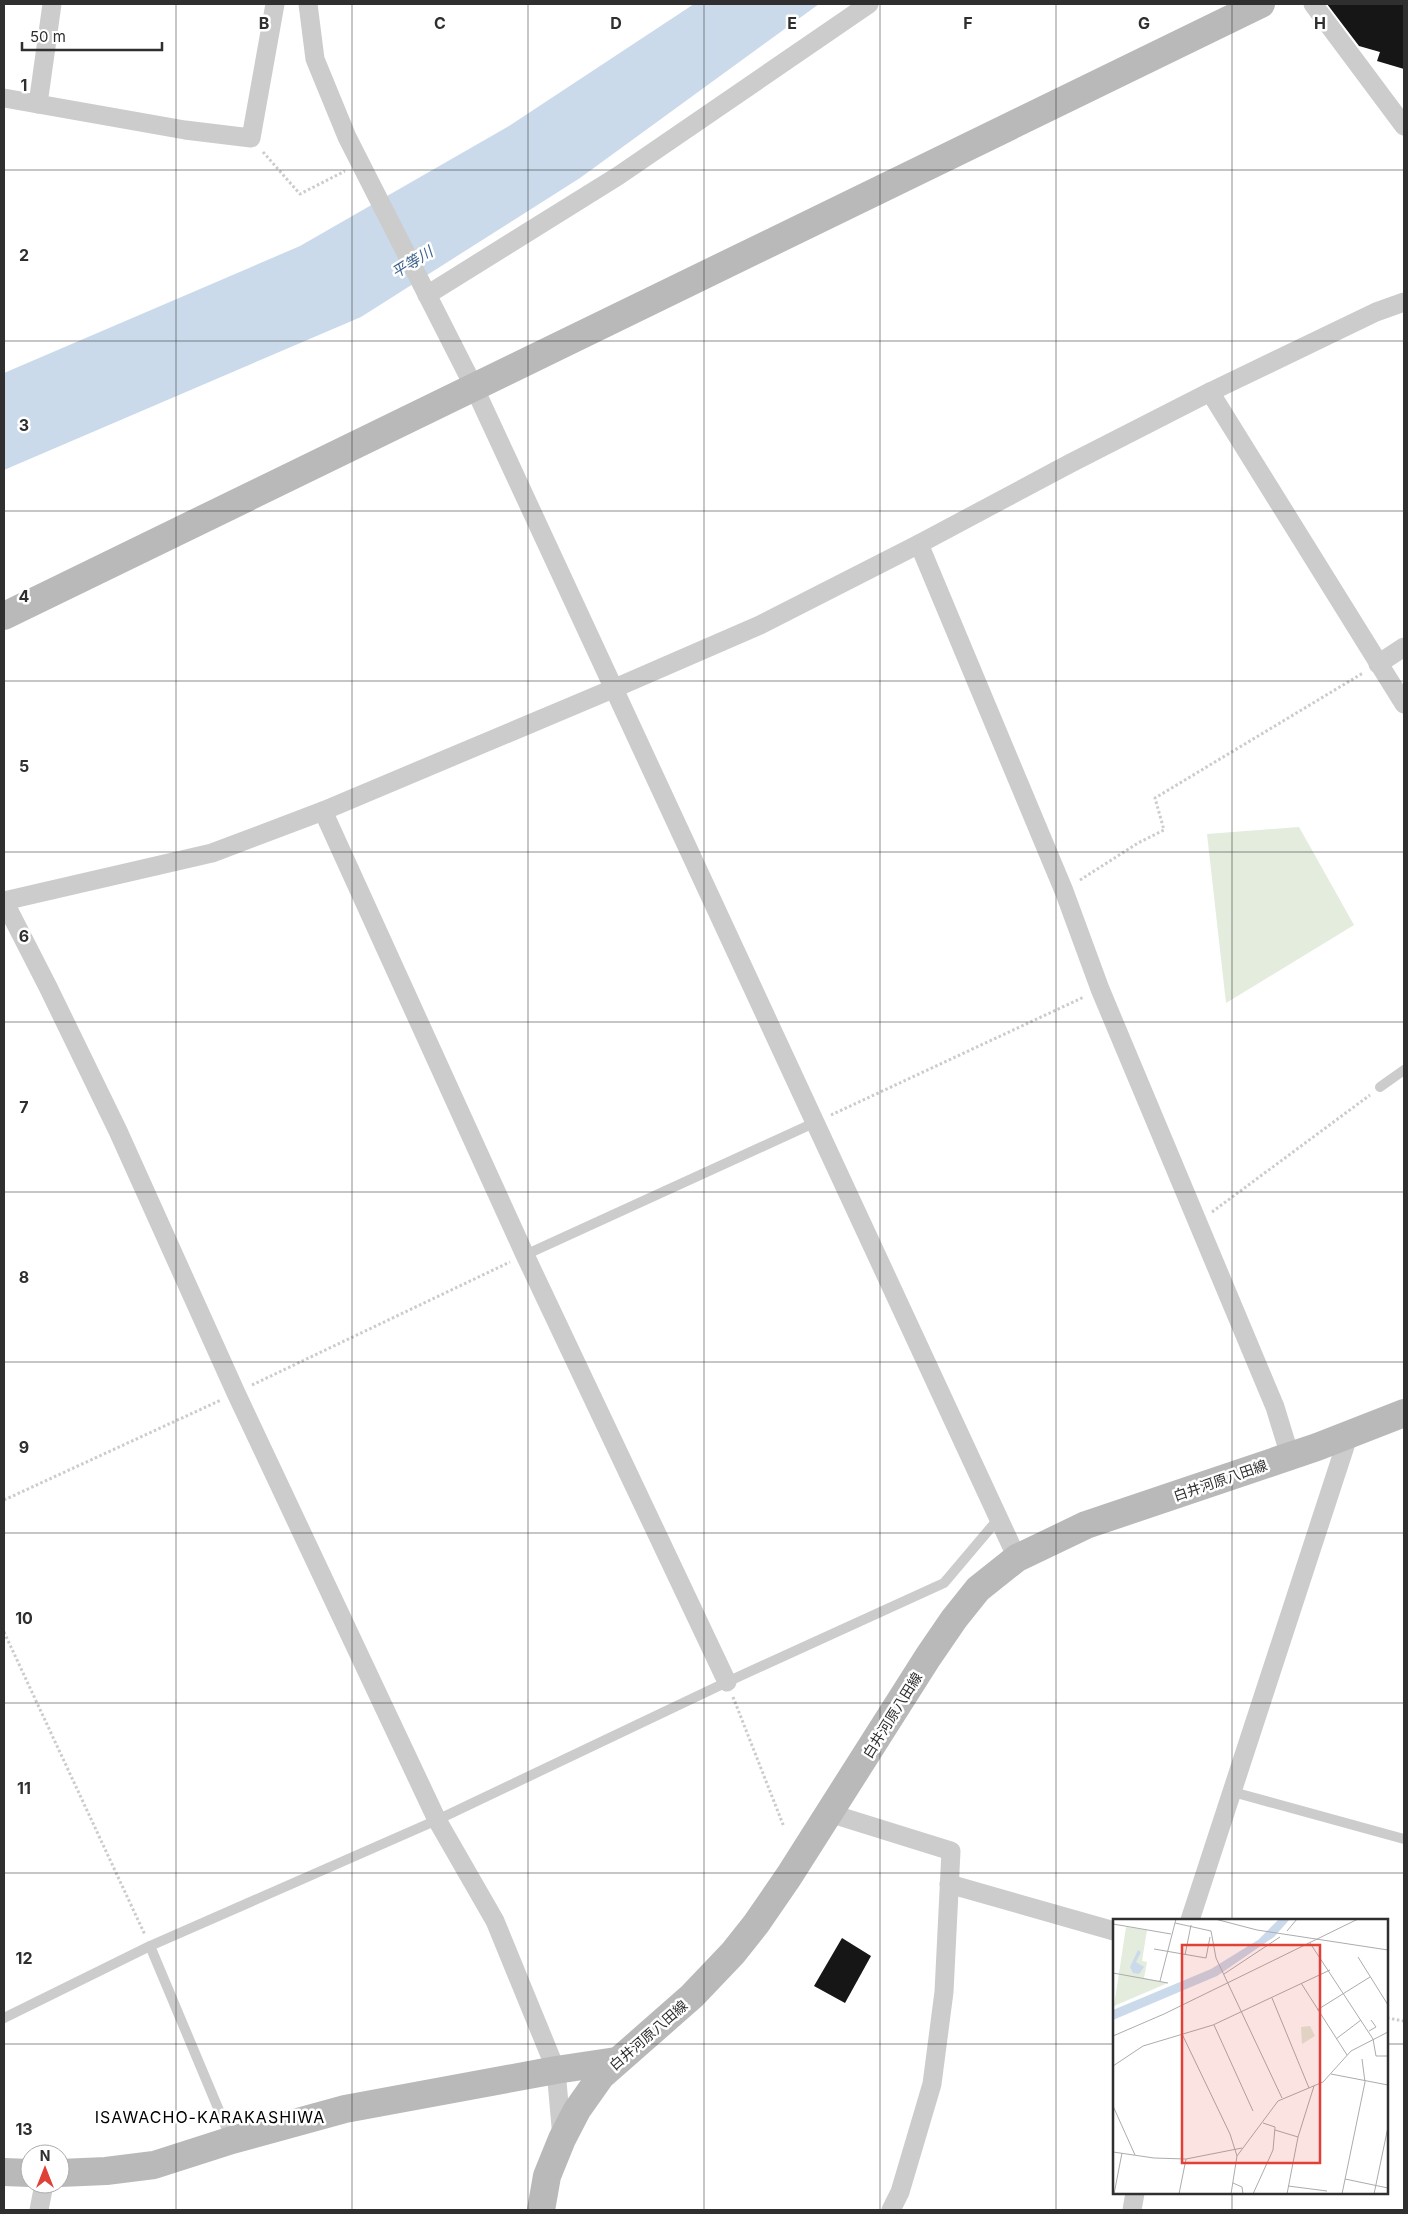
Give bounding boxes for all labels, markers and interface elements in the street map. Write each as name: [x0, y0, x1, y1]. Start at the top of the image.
text: B: [259, 13, 269, 33]
text: C: [434, 13, 446, 33]
text: D: [610, 13, 622, 33]
text: E: [787, 13, 797, 33]
text: F: [963, 13, 973, 33]
text: G: [1138, 13, 1150, 33]
text: H: [1314, 13, 1326, 33]
scale bar: [22, 20, 162, 52]
text: 50 m: [30, 27, 66, 46]
text: 1: [21, 75, 27, 95]
water label: 平等川: [388, 241, 438, 282]
text: 2: [19, 245, 29, 265]
text: 3: [19, 415, 29, 435]
text: 4: [19, 586, 30, 606]
text: 5: [19, 756, 29, 776]
text: 6: [19, 926, 29, 946]
text: 7: [19, 1097, 29, 1117]
text: 8: [19, 1267, 29, 1287]
text: 9: [19, 1437, 29, 1457]
street label: 白井河原八田線: [1171, 1456, 1269, 1504]
text: 10: [15, 1608, 33, 1628]
street label: 白井河原八田線: [859, 1669, 925, 1761]
text: 11: [17, 1778, 31, 1798]
inset map: [1113, 1919, 1388, 2194]
text: 12: [16, 1948, 32, 1968]
street label: 白井河原八田線: [605, 1996, 691, 2074]
district label: ISAWACHO-KARAKASHIWA: [95, 2107, 325, 2127]
text: 13: [15, 2119, 33, 2139]
north arrow: [20, 2144, 70, 2194]
text: N: [40, 2147, 50, 2164]

